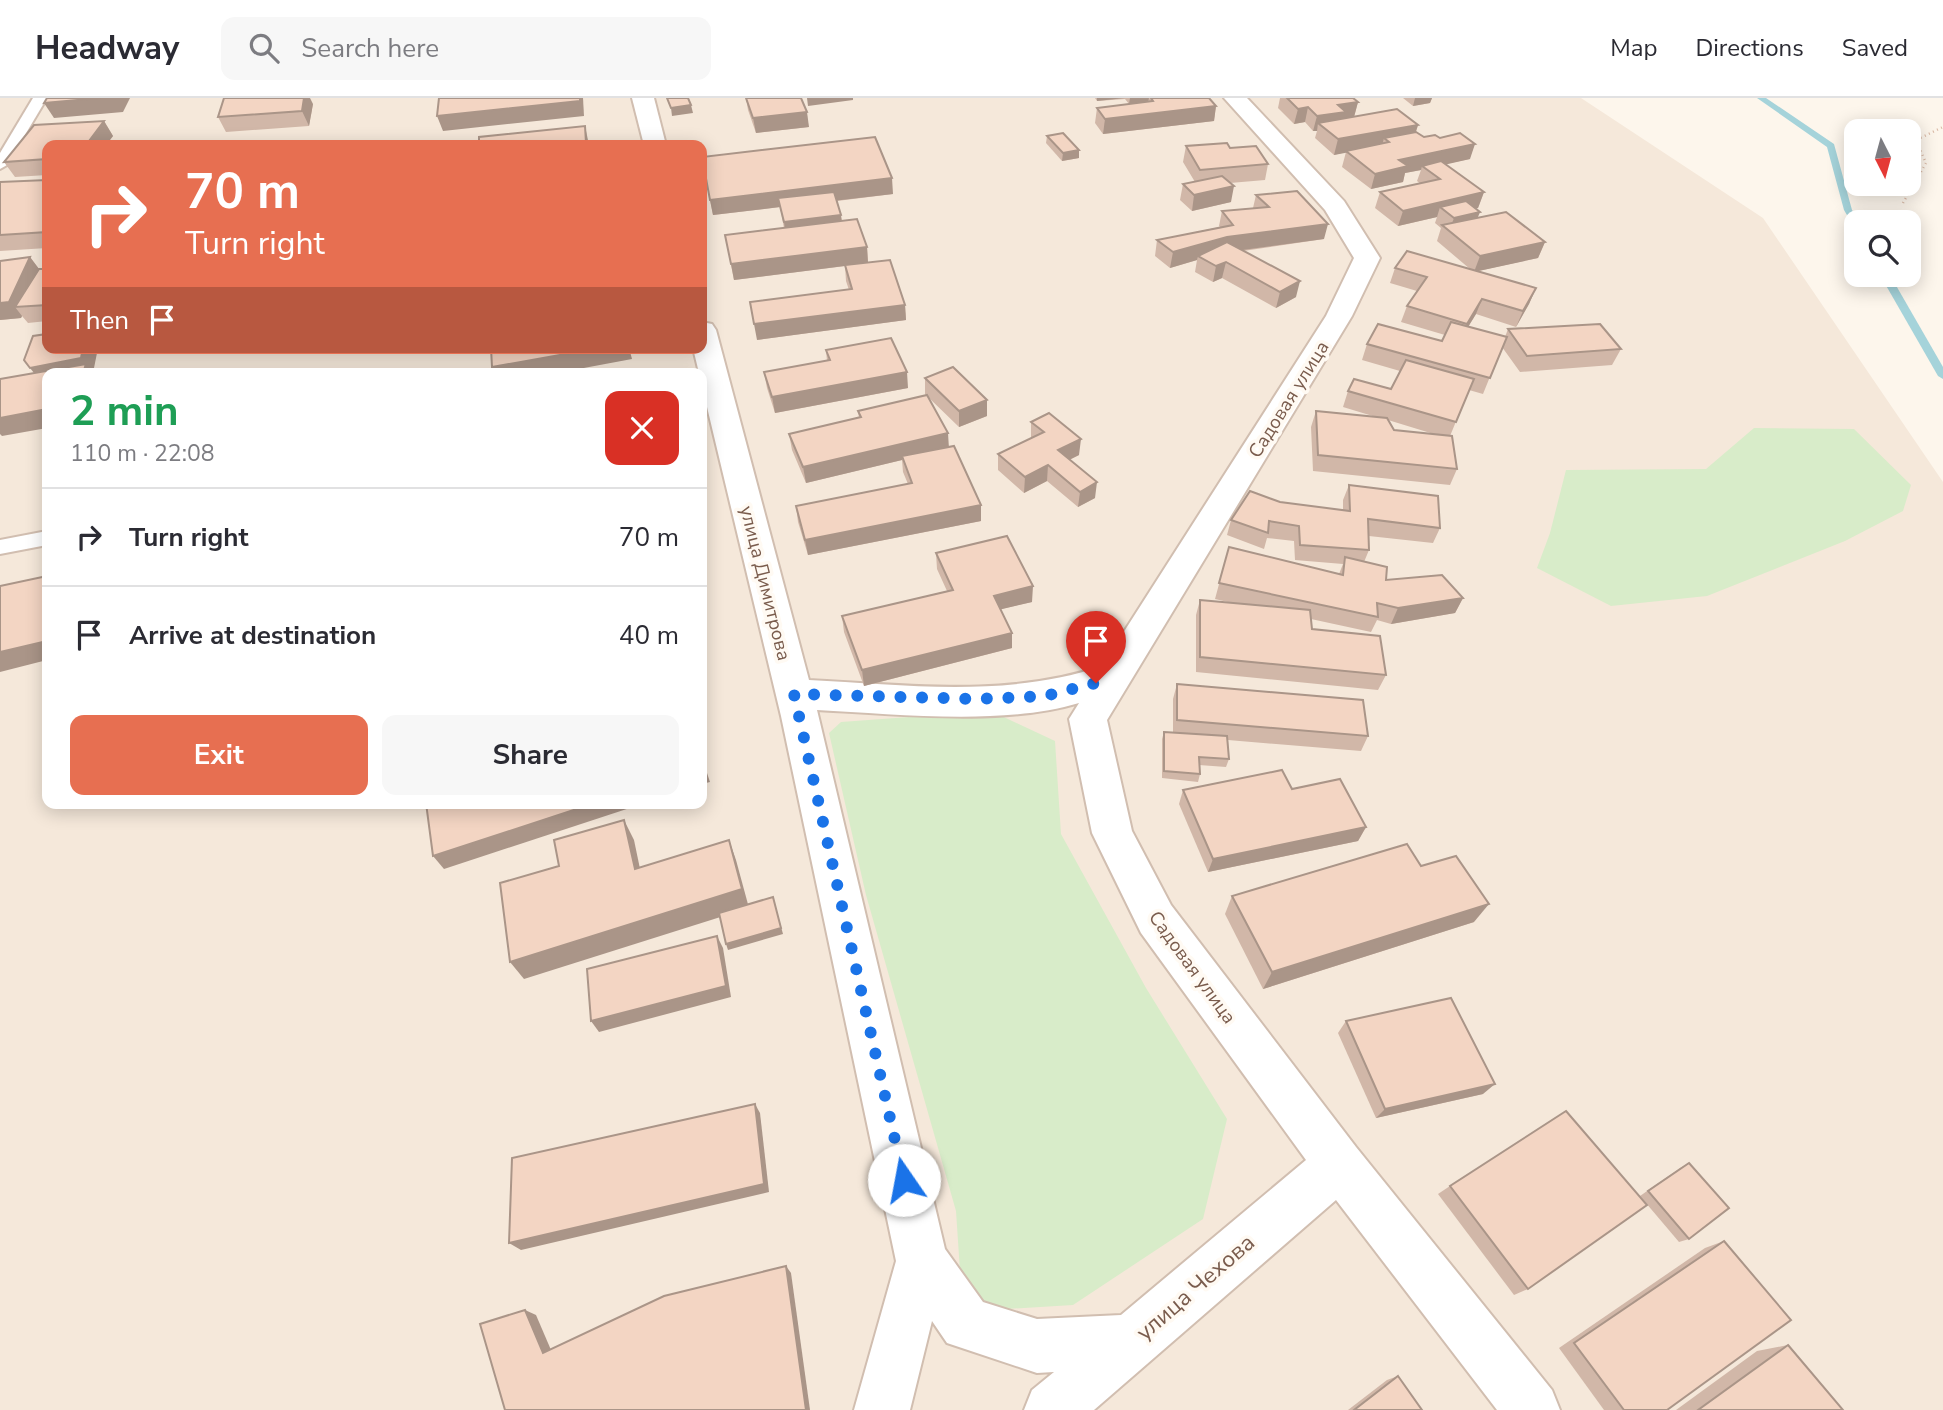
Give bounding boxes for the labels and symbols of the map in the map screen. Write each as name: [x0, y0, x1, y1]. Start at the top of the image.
north arrow: [1844, 119, 1922, 196]
street label: Садовая улица: [1242, 336, 1335, 463]
street label: улица Димитрова: [733, 503, 797, 663]
pin: [1066, 611, 1126, 683]
street label: Садовая улица: [1142, 906, 1242, 1029]
position arrow: [867, 1143, 941, 1217]
street label: улица Чехова: [1129, 1227, 1261, 1348]

